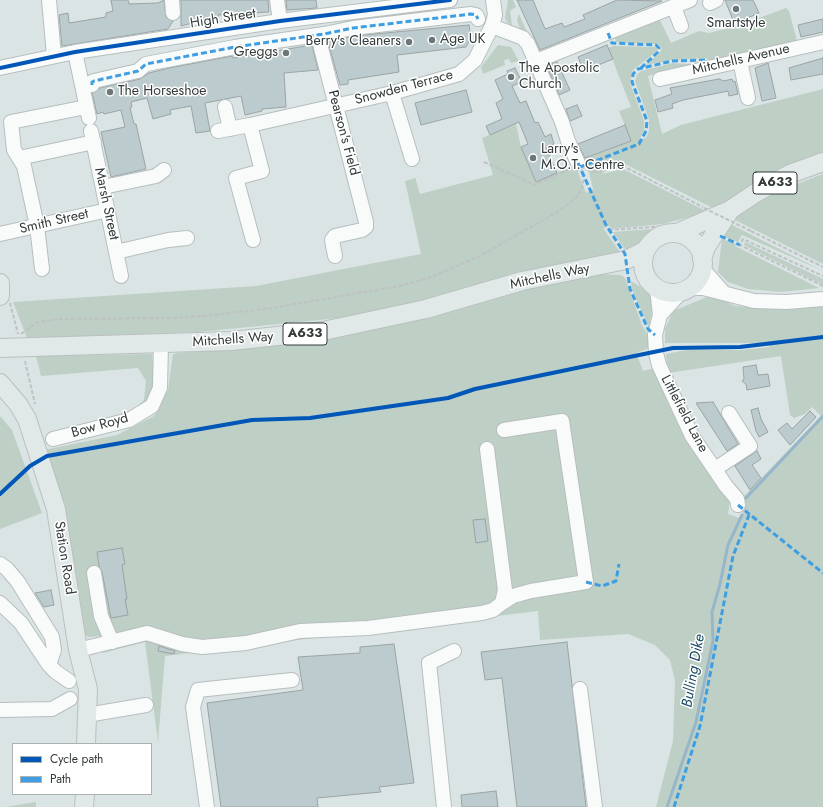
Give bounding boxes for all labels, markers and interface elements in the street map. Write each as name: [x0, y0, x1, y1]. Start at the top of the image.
marker: Smartstyle: [731, 4, 741, 14]
street label: High Street: [189, 5, 257, 33]
place label: Smartstyle: [706, 16, 766, 32]
place label: Age UK: [440, 32, 485, 48]
place label: Berry's Cleaners: [306, 34, 401, 50]
marker: Age UK: [427, 35, 437, 45]
marker: Berry's Cleaners: [404, 37, 414, 47]
street label: Mitchells Avenue: [691, 41, 791, 79]
place label: Greggs: [234, 45, 278, 61]
marker: Greggs: [281, 48, 291, 58]
place label: The Apostolic Church: [519, 61, 599, 94]
street label: Snowden Terrace: [353, 67, 455, 109]
marker: The Apostolic Church: [506, 72, 516, 82]
place label: The Horseshoe: [118, 84, 206, 100]
marker: The Horseshoe: [105, 87, 115, 97]
street label: Pearson's Field: [324, 88, 362, 178]
place label: Larry's M.O.T. Centre: [541, 142, 624, 174]
marker: Larry's M.O.T. Centre: [528, 153, 538, 163]
street label: Marsh Street: [90, 166, 122, 242]
road number: A633: [753, 172, 797, 194]
street label: Smith Street: [18, 206, 90, 238]
street label: Mitchells Way: [509, 260, 591, 294]
road number: A633: [283, 323, 327, 345]
street label: Mitchells Way: [192, 329, 274, 351]
street label: Littlefield Lane: [657, 373, 711, 455]
street label: Bow Royd: [70, 410, 130, 442]
street label: Station Road: [50, 520, 78, 596]
water label: Bulling Dike: [679, 633, 709, 709]
legend: [12, 743, 152, 795]
text: Cycle path: [50, 750, 103, 768]
text: Path: [50, 770, 71, 788]

